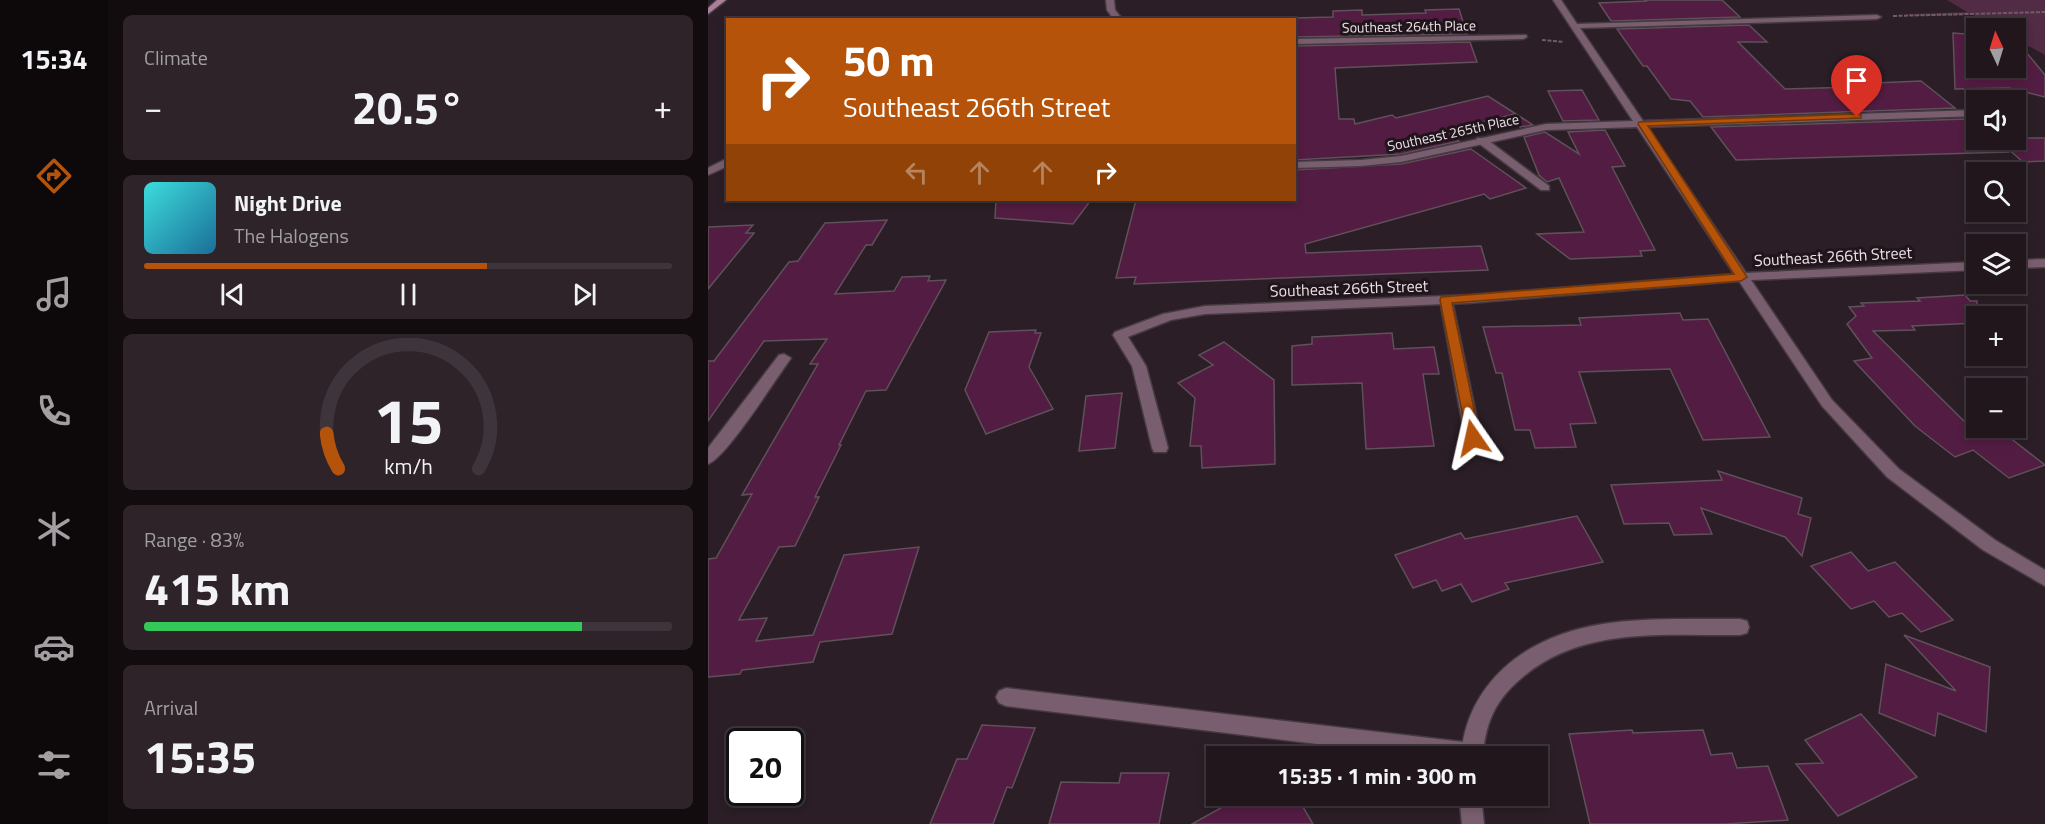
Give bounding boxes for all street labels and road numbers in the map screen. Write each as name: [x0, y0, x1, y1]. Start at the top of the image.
street label: Southeast 264th Place: [1342, 14, 1476, 38]
street label: Southeast 265th Place: [1385, 108, 1521, 156]
street label: Southeast 266th Street: [1753, 240, 1913, 272]
street label: Southeast 266th Street: [1269, 273, 1429, 303]

